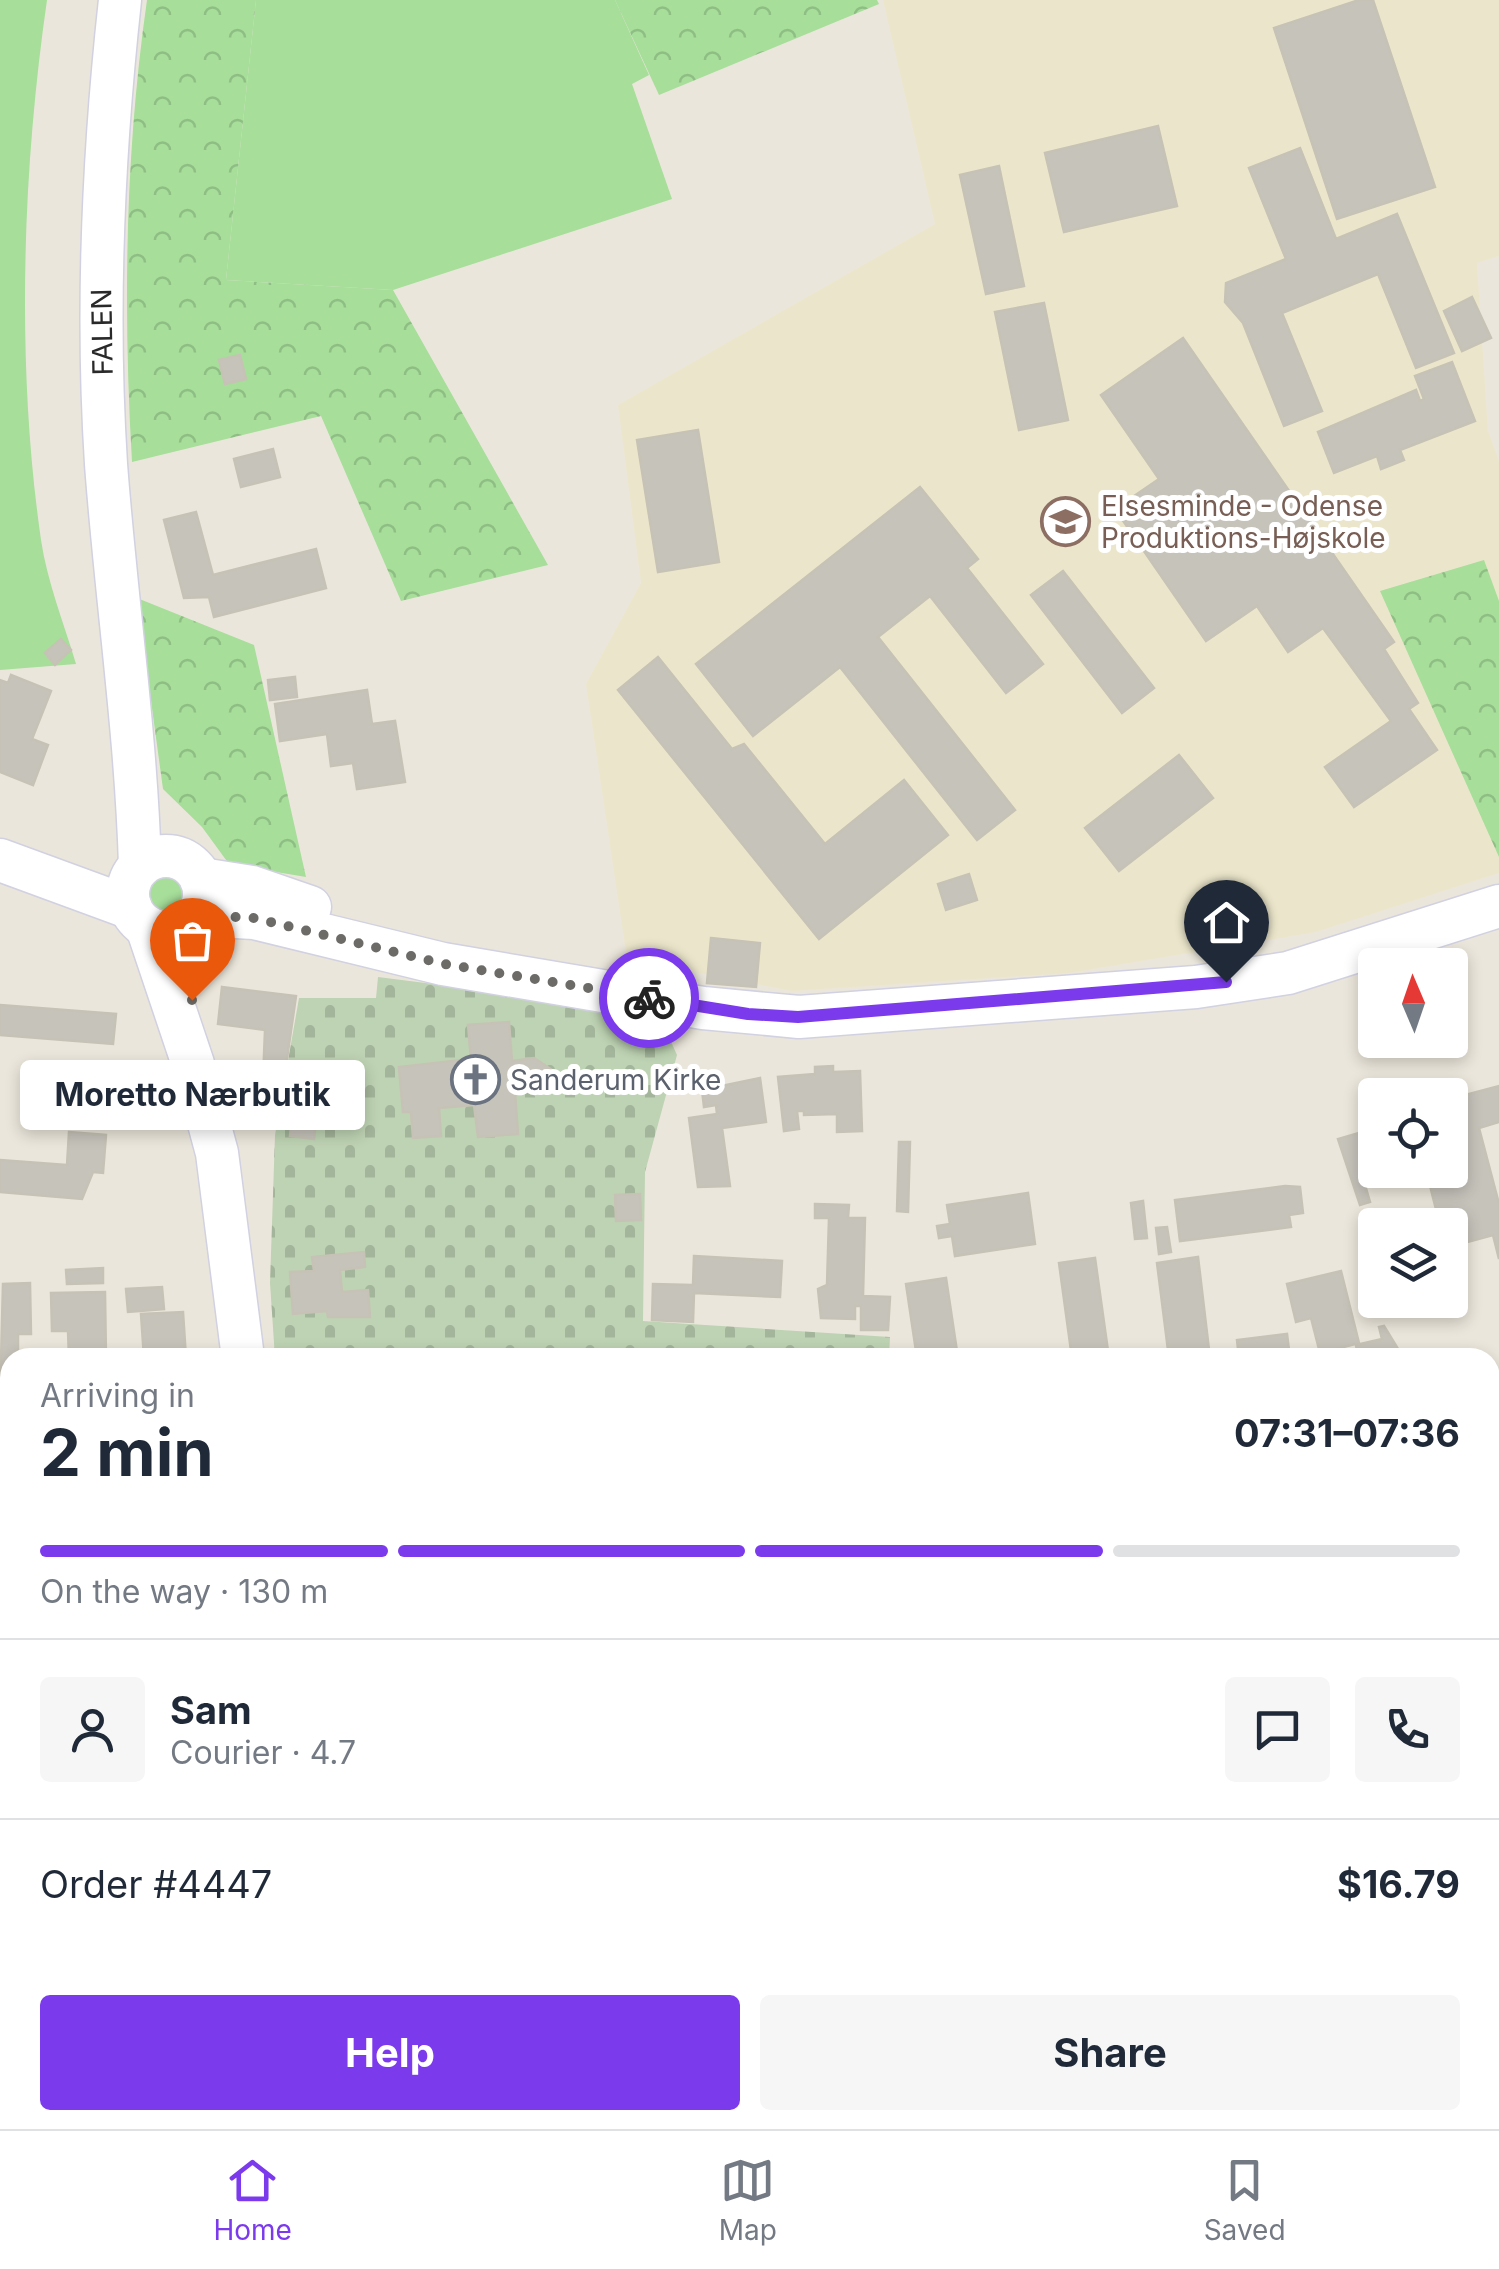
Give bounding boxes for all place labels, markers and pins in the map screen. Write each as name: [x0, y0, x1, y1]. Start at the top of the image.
place label: Elsesminde - Odense Produktions-Højskole: [1101, 489, 1386, 555]
school or university icon: Elsesminde - Odense Produktions-Højskole: [1040, 496, 1092, 548]
pin: [1184, 880, 1269, 983]
pin: [150, 898, 235, 1001]
church icon: Sanderum Kirke: [449, 1054, 501, 1106]
callout: Moretto Nærbutik: [19, 1060, 364, 1130]
place label: Sanderum Kirke: [510, 1063, 721, 1097]

